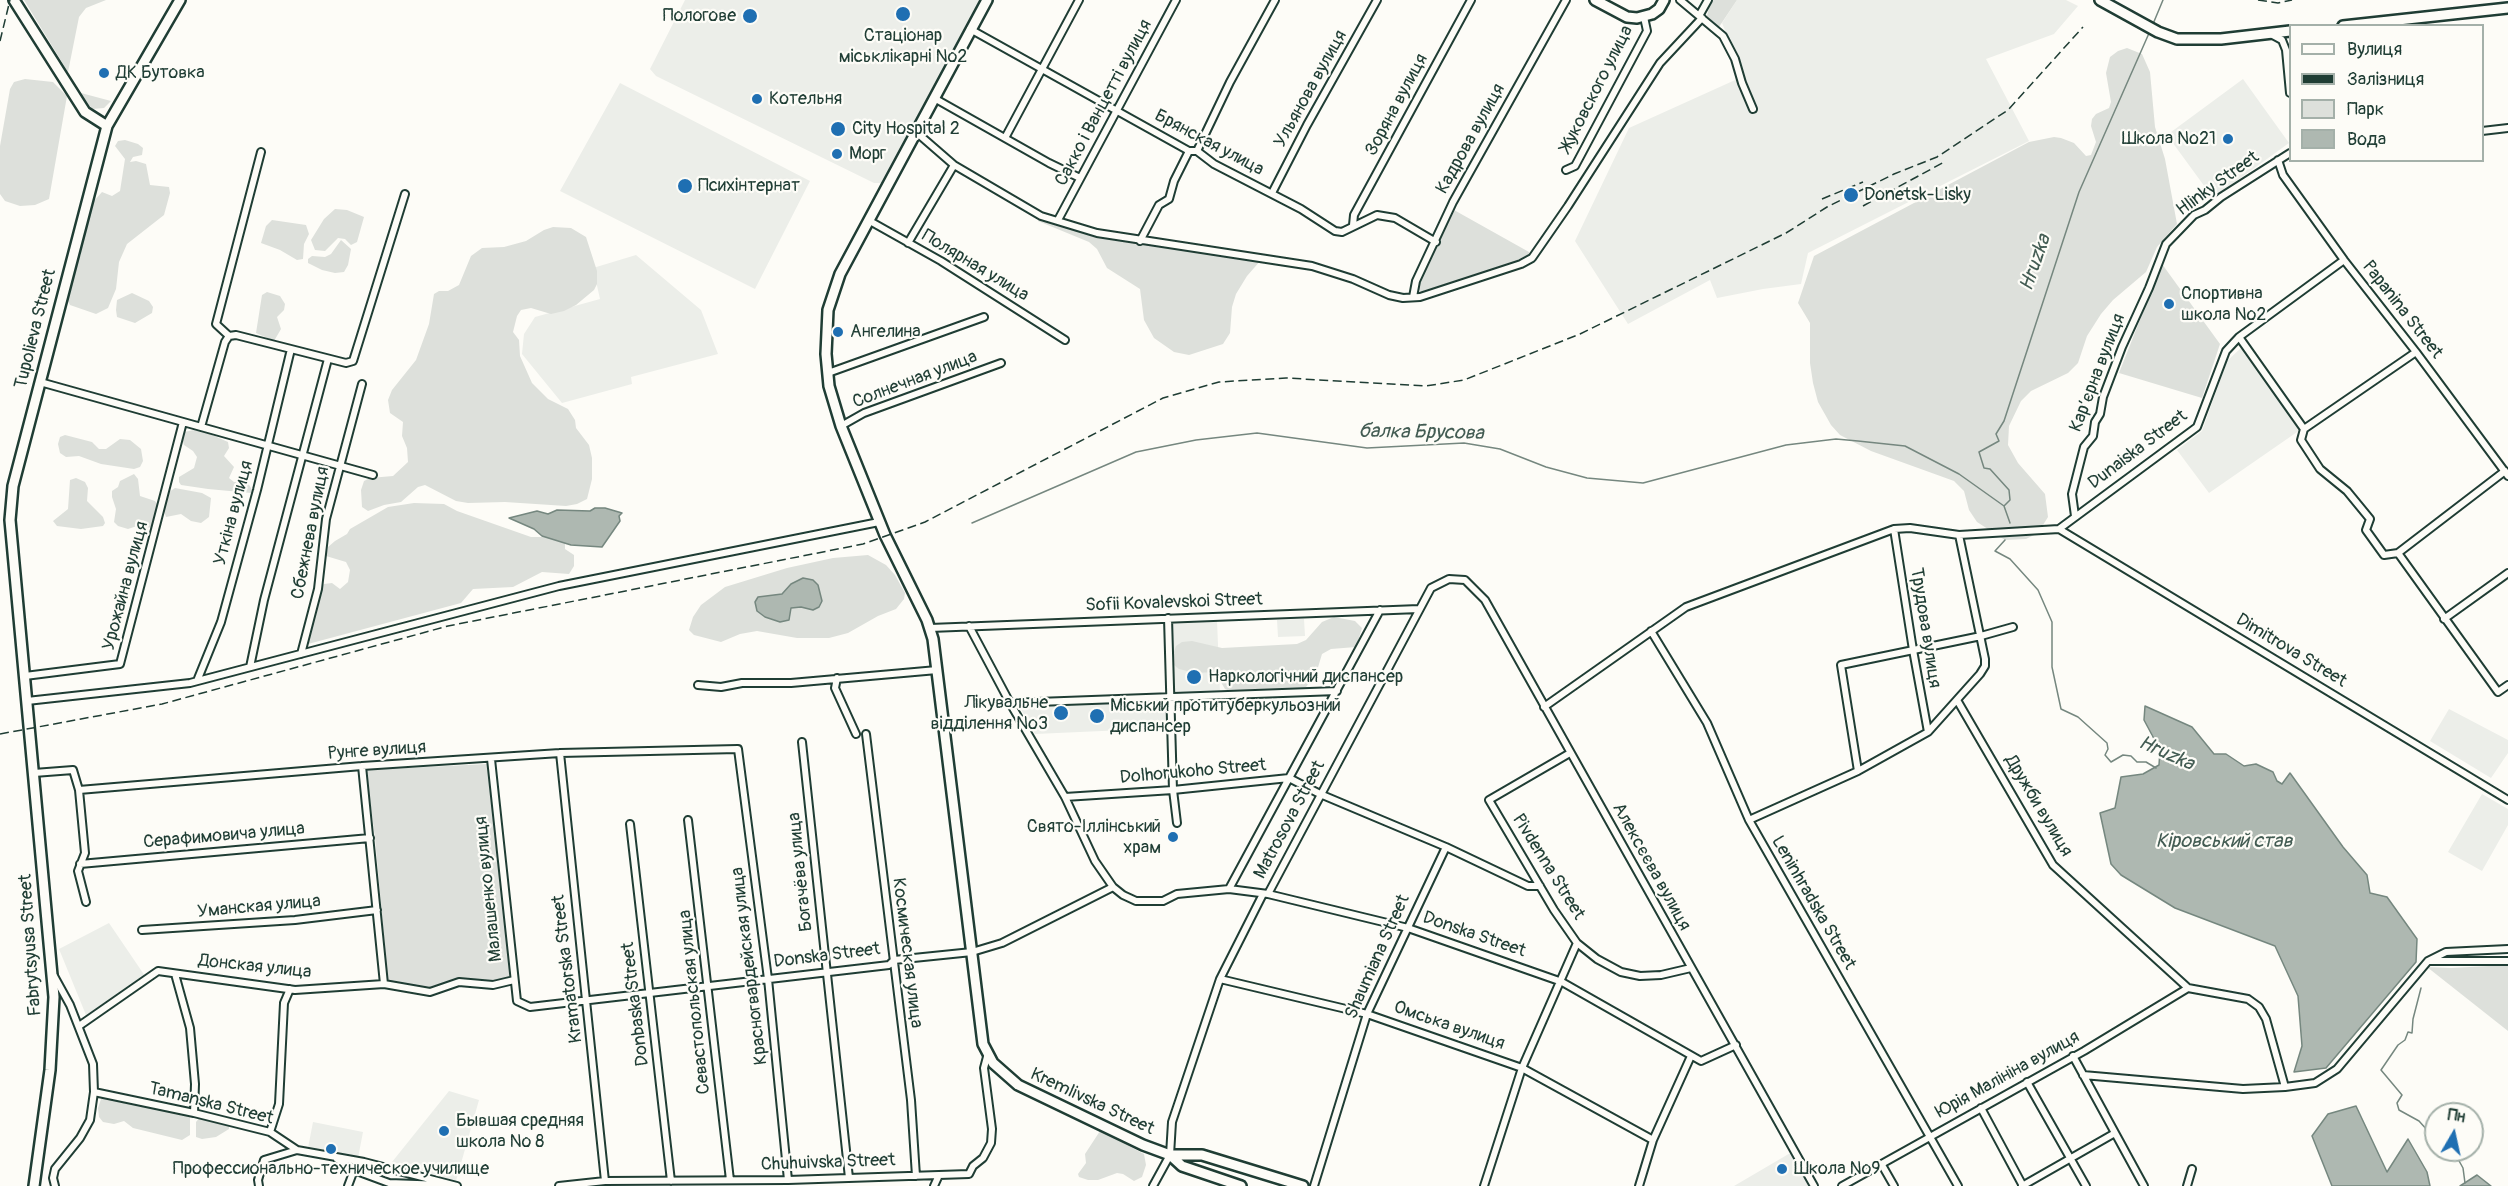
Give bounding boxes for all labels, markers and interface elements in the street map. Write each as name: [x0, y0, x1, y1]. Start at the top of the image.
place label: Пологове: [663, 5, 736, 27]
marker: Стаціонар міськлікарні №2: [894, 5, 912, 23]
marker: Пологове: [741, 7, 759, 25]
street label: Сакко і Ванцетті вулиця: [1051, 16, 1157, 190]
street label: Жуковского улица: [1556, 22, 1638, 156]
legend: [2289, 24, 2484, 162]
place label: Стаціонар міськлікарні №2: [839, 25, 967, 68]
street label: Ульянова вулиця: [1270, 27, 1352, 151]
text: Вулиця: [2347, 38, 2402, 61]
street label: Зоряна вулиця: [1361, 50, 1433, 160]
place label: ДК Бутовка: [116, 62, 205, 84]
marker: ДК Бутовка: [97, 66, 111, 80]
text: Залізниця: [2347, 68, 2424, 91]
street label: Кадрова вулиця: [1432, 80, 1510, 198]
place label: Котельня: [769, 88, 842, 110]
marker: Котельня: [750, 92, 764, 106]
text: Парк: [2347, 98, 2384, 121]
street label: Брянская улица: [1151, 105, 1267, 181]
place label: City Hospital 2: [852, 118, 960, 140]
marker: City Hospital 2: [829, 120, 847, 138]
place label: Школа №21: [2122, 128, 2216, 150]
text: Вода: [2347, 128, 2386, 151]
marker: Школа №21: [2221, 132, 2235, 146]
place label: Морг: [849, 143, 886, 165]
marker: Морг: [830, 147, 844, 161]
street label: Hlinky Street: [2172, 147, 2264, 221]
place label: Психінтернат: [698, 175, 800, 197]
marker: Психінтернат: [676, 177, 694, 195]
place label: Donetsk-Lisky: [1864, 184, 1971, 206]
marker: Donetsk-Lisky: [1842, 186, 1860, 204]
street label: Полярная улица: [917, 225, 1033, 307]
water label: Hruzka: [2015, 232, 2057, 294]
street label: Papanina Street: [2357, 257, 2447, 363]
street label: Tupolieva Street: [11, 267, 61, 391]
place label: Спортивна школа №2: [2181, 283, 2266, 326]
marker: Спортивна школа №2: [2162, 297, 2176, 311]
street label: Кар’єрна вулиця: [2066, 311, 2130, 435]
place label: Ангелина: [850, 321, 921, 343]
marker: Ангелина: [831, 325, 845, 339]
street label: Солнечная улица: [850, 346, 980, 414]
street label: Dunaiska Street: [2084, 406, 2192, 494]
water label: балка Брусова: [1358, 420, 1484, 446]
street label: Уткiна вулиця: [210, 458, 258, 568]
street label: Сбежнева вулиця: [288, 465, 334, 601]
street label: Урожайна вулиця: [98, 519, 154, 653]
street label: Трудова вулиця: [1905, 566, 1945, 690]
street label: Sofii Kovalevskoi Street: [1085, 589, 1263, 617]
street label: Dimitrova Street: [2232, 609, 2350, 693]
place label: Наркологічний диспансер: [1208, 666, 1403, 688]
marker: Наркологічний диспансер: [1185, 668, 1203, 686]
place label: Лікувальне відділення №3: [931, 692, 1048, 734]
place label: Міський протитуберкульозний диспансер: [1110, 695, 1341, 738]
marker: Лікувальне відділення №3: [1052, 704, 1070, 722]
marker: Міський протитуберкульозний диспансер: [1088, 707, 1106, 725]
water label: Hruzka: [2135, 731, 2197, 777]
street label: Рунге вулиця: [327, 737, 427, 765]
street label: Дружби вулиця: [1999, 751, 2077, 861]
street label: Dolhorukoho Street: [1119, 755, 1267, 789]
street label: Matrosova Street: [1250, 757, 1330, 883]
street label: Алексєєва вулиця: [1607, 799, 1695, 935]
street label: Pivdenna Street: [1507, 810, 1589, 924]
street label: Богачёва улица: [784, 811, 818, 933]
street label: Малашенко вулиця: [471, 815, 507, 963]
place label: Свято-Іллінський храм: [1027, 816, 1161, 858]
street label: Серафимовича улица: [142, 818, 306, 854]
marker: Свято-Іллінський храм: [1166, 830, 1180, 844]
water label: Кіровський став: [2156, 830, 2292, 854]
street label: Leninhradska Street: [1766, 832, 1860, 974]
street label: Красногвардейская улица: [727, 866, 773, 1066]
street label: Fabrytsyusa Street: [15, 873, 47, 1017]
street label: Космическая улица: [887, 877, 927, 1029]
street label: Уманская улица: [196, 891, 322, 923]
street label: Shaumiana Street: [1341, 892, 1415, 1022]
street label: Kramatorska Street: [548, 894, 588, 1044]
street label: Donska Street: [1420, 907, 1528, 963]
street label: Севастопольская улица: [675, 909, 715, 1095]
street label: Donska Street: [772, 939, 882, 973]
street label: Donbaska Street: [618, 941, 654, 1067]
street label: Донская улица: [197, 950, 313, 984]
street label: Омська вулиця: [1391, 997, 1507, 1055]
street label: Юрія Малініна вулиця: [1932, 1027, 2084, 1123]
street label: Kremlivska Street: [1027, 1064, 1157, 1140]
street label: Tamanska Street: [146, 1078, 276, 1130]
north arrow: [2424, 1102, 2484, 1162]
text: Пн: [2446, 1105, 2467, 1127]
place label: Бывшая средняя школа № 8: [456, 1110, 584, 1152]
marker: Бывшая средняя школа № 8: [437, 1124, 451, 1138]
marker: Профессионально-техническое училище: [324, 1142, 338, 1156]
street label: Chuhuivska Street: [760, 1150, 896, 1176]
place label: Профессионально-техническое училище: [173, 1158, 489, 1180]
place label: Школа №9: [1794, 1158, 1881, 1180]
marker: Школа №9: [1775, 1162, 1789, 1176]

